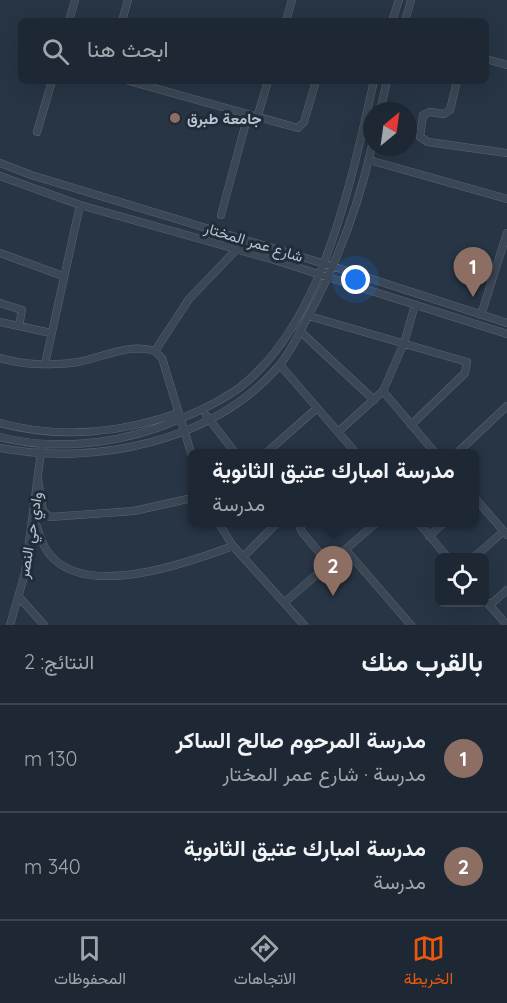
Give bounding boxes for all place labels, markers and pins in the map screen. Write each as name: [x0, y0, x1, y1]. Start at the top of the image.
place label: جامعة طبرق: [187, 109, 262, 128]
marker: جامعة طبرق: [168, 111, 182, 125]
pin: 1: [454, 248, 492, 297]
pin: 2: [314, 546, 352, 596]

